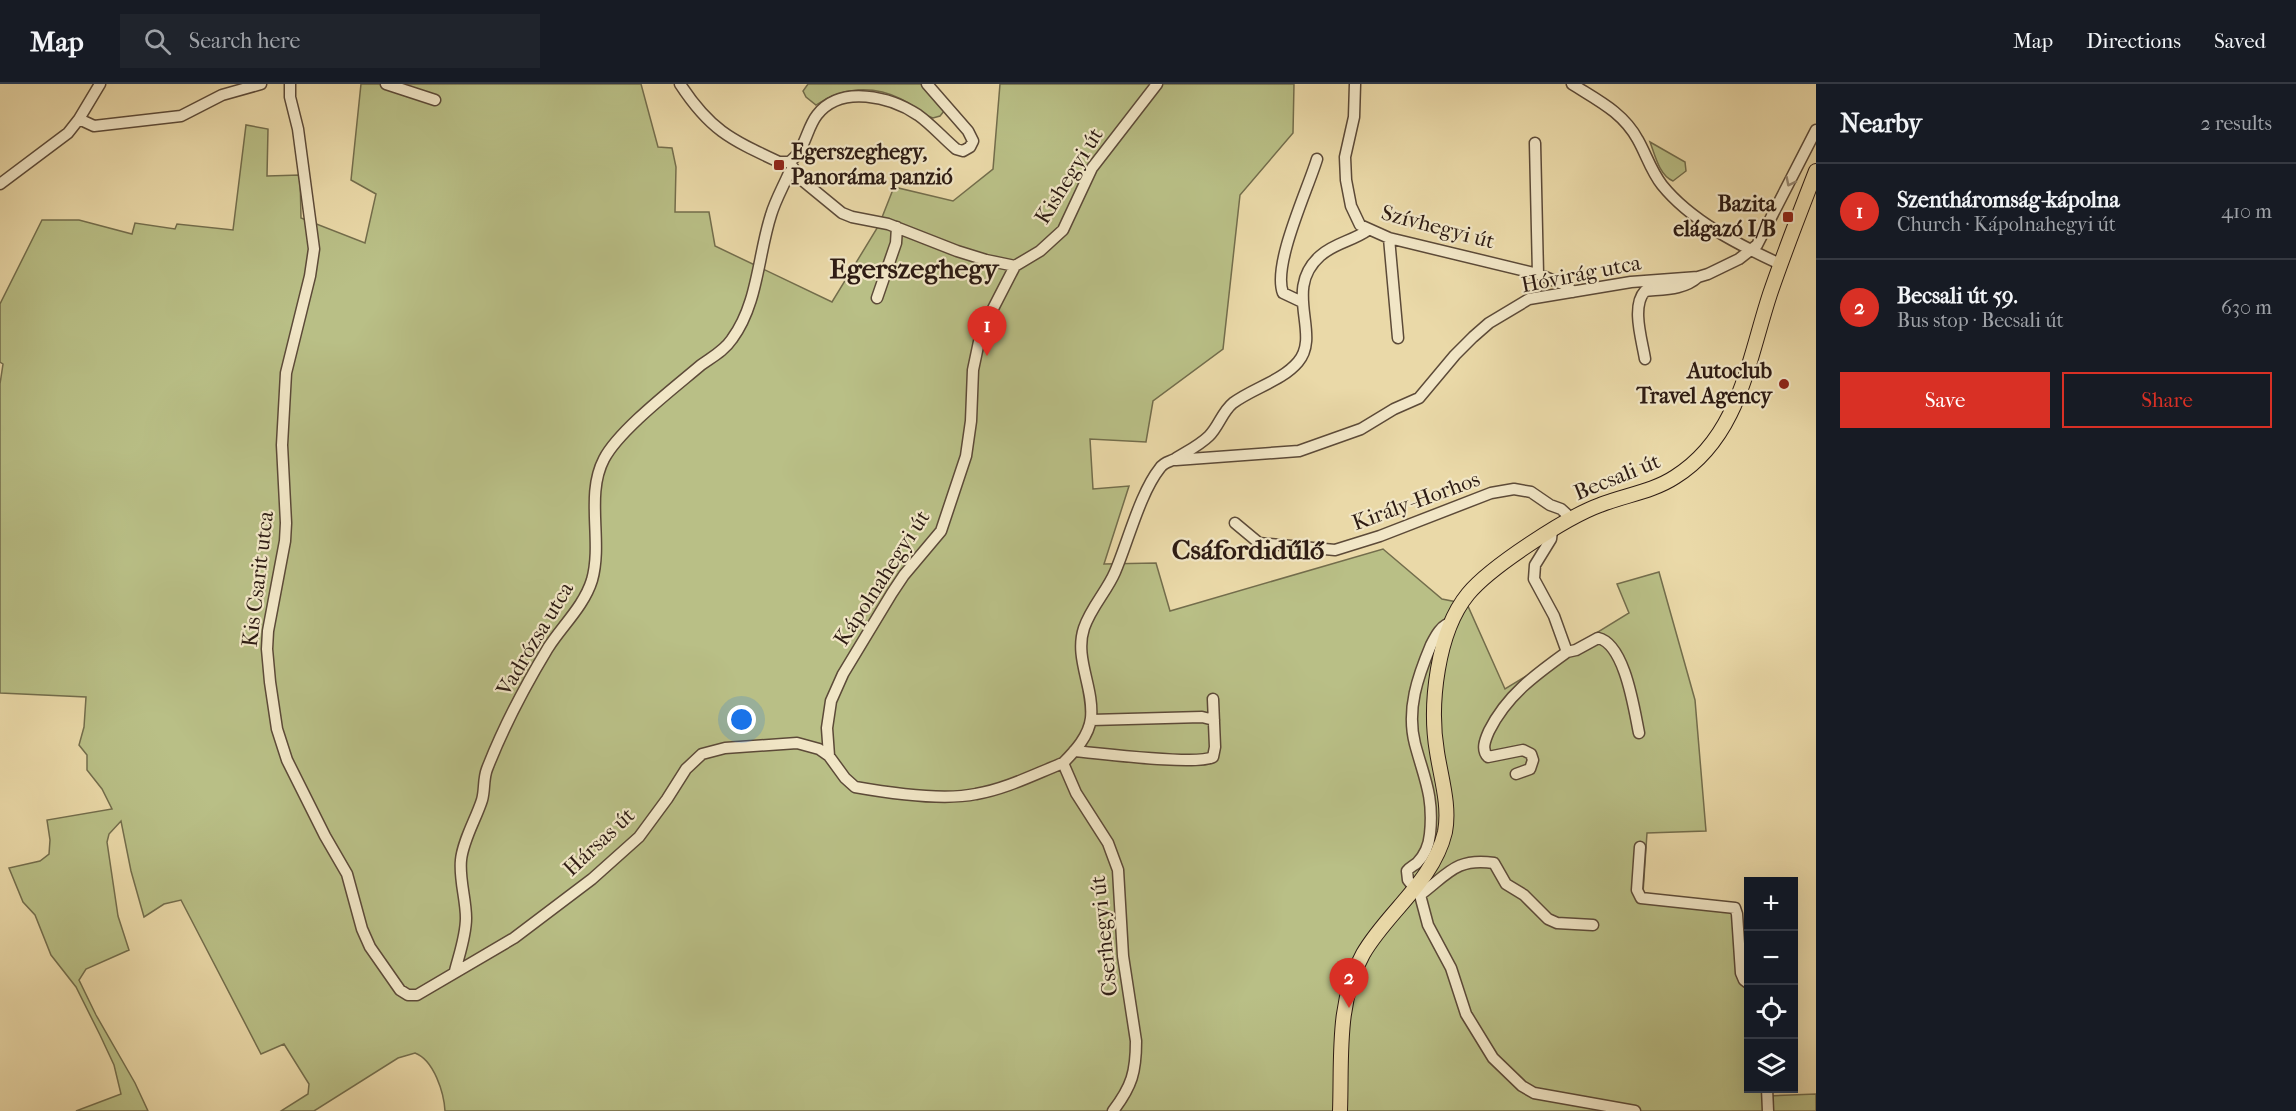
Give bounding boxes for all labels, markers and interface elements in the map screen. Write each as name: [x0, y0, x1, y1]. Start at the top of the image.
search box: [120, 14, 540, 68]
text: Map: [30, 25, 84, 58]
icon: search: [141, 25, 174, 58]
text: Search here: [189, 28, 300, 54]
text: Map: [2013, 29, 2053, 53]
text: Directions: [2086, 29, 2181, 53]
text: Saved: [2214, 29, 2266, 53]
text: Nearby: [1840, 108, 1922, 139]
text: 2 results: [2201, 112, 2272, 135]
street label: Kishegyi út: [1029, 123, 1109, 229]
place label: Egerszeghegy, Panoráma panzió: [791, 139, 953, 190]
marker: Egerszeghegy, Panoráma panzió: [772, 158, 786, 172]
one-way arrow: [1785, 176, 1797, 187]
text: Szentháromság-kápolna: [1897, 187, 2120, 213]
place label: Bazita elágazó I/B: [1673, 191, 1777, 242]
street label: Szívhegyi út: [1379, 199, 1498, 255]
text: 1: [1856, 200, 1863, 223]
text: 410 m: [2221, 200, 2272, 223]
marker: Bazita elágazó I/B: [1781, 210, 1795, 224]
text: Church · Kápolnahegyi út: [1897, 213, 2116, 236]
street label: Hóvirág utca: [1519, 249, 1644, 298]
district label: Egerszeghegy: [830, 252, 1000, 285]
text: Becsali út 59.: [1897, 283, 2018, 309]
text: 2: [1854, 296, 1865, 319]
text: 630 m: [2221, 296, 2272, 319]
pin: 1: [968, 306, 1006, 356]
text: Bus stop · Becsali út: [1897, 309, 2064, 332]
place label: Autoclub Travel Agency: [1635, 358, 1773, 409]
button: Save: [1840, 372, 2050, 428]
button: Share: [2062, 372, 2272, 428]
marker: Autoclub Travel Agency: [1777, 377, 1791, 391]
street label: Becsali út: [1570, 448, 1664, 506]
street label: Király-Horhos: [1349, 466, 1483, 536]
street label: Kápolnahegyi út: [829, 505, 936, 651]
street label: Kis Csarit utca: [237, 509, 279, 648]
district label: Csáfordidűlő: [1172, 533, 1325, 566]
street label: Vadrózsa utca: [490, 577, 580, 702]
your location: [727, 705, 756, 734]
street label: Hársas út: [558, 802, 640, 882]
street label: Cserhegyi út: [1085, 874, 1123, 998]
map controls: [1744, 877, 1798, 1093]
button: +: [1744, 877, 1798, 931]
button: −: [1744, 931, 1798, 985]
pin: 2: [1330, 958, 1368, 1008]
button: locate: [1744, 985, 1798, 1039]
button: layers: [1744, 1039, 1798, 1093]

